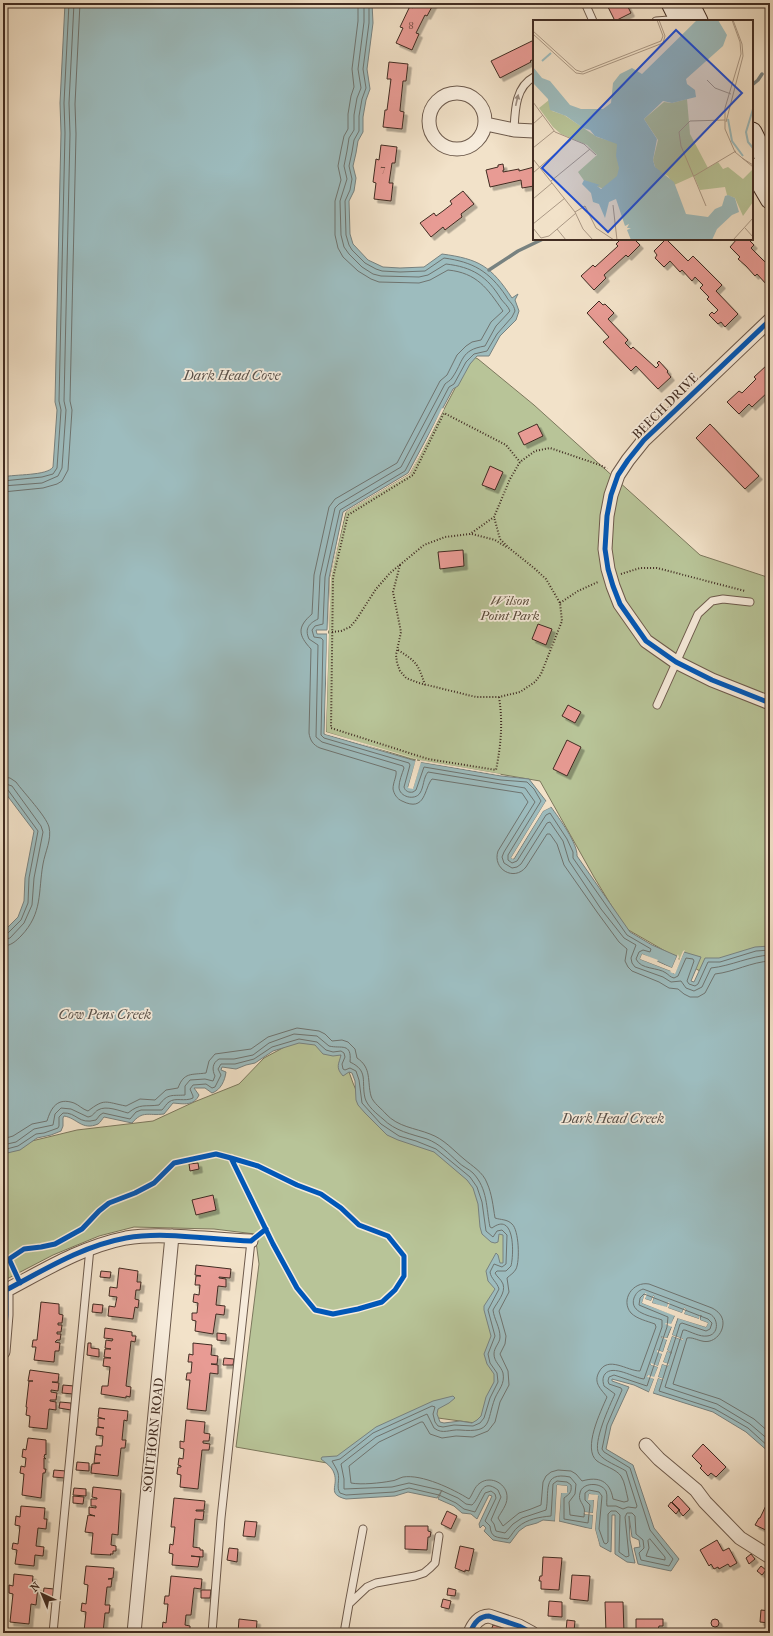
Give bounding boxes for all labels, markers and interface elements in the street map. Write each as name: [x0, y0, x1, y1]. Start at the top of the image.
house number: 8: [408, 19, 414, 32]
inset map: [533, 20, 753, 240]
one-way arrow: [515, 94, 521, 107]
house number: 7: [380, 162, 386, 175]
water label: Dark Head Cove: [183, 367, 281, 384]
street label: BEECH DRIVE: [629, 370, 701, 442]
park label: Wilson Point Park: [479, 593, 540, 623]
water label: Cow Pens Creek: [59, 1006, 151, 1023]
water label: Dark Head Creek: [561, 1110, 664, 1127]
street label: SOUTHORN ROAD: [140, 1377, 167, 1493]
north arrow: [22, 1574, 62, 1614]
text: N: [28, 1579, 43, 1595]

